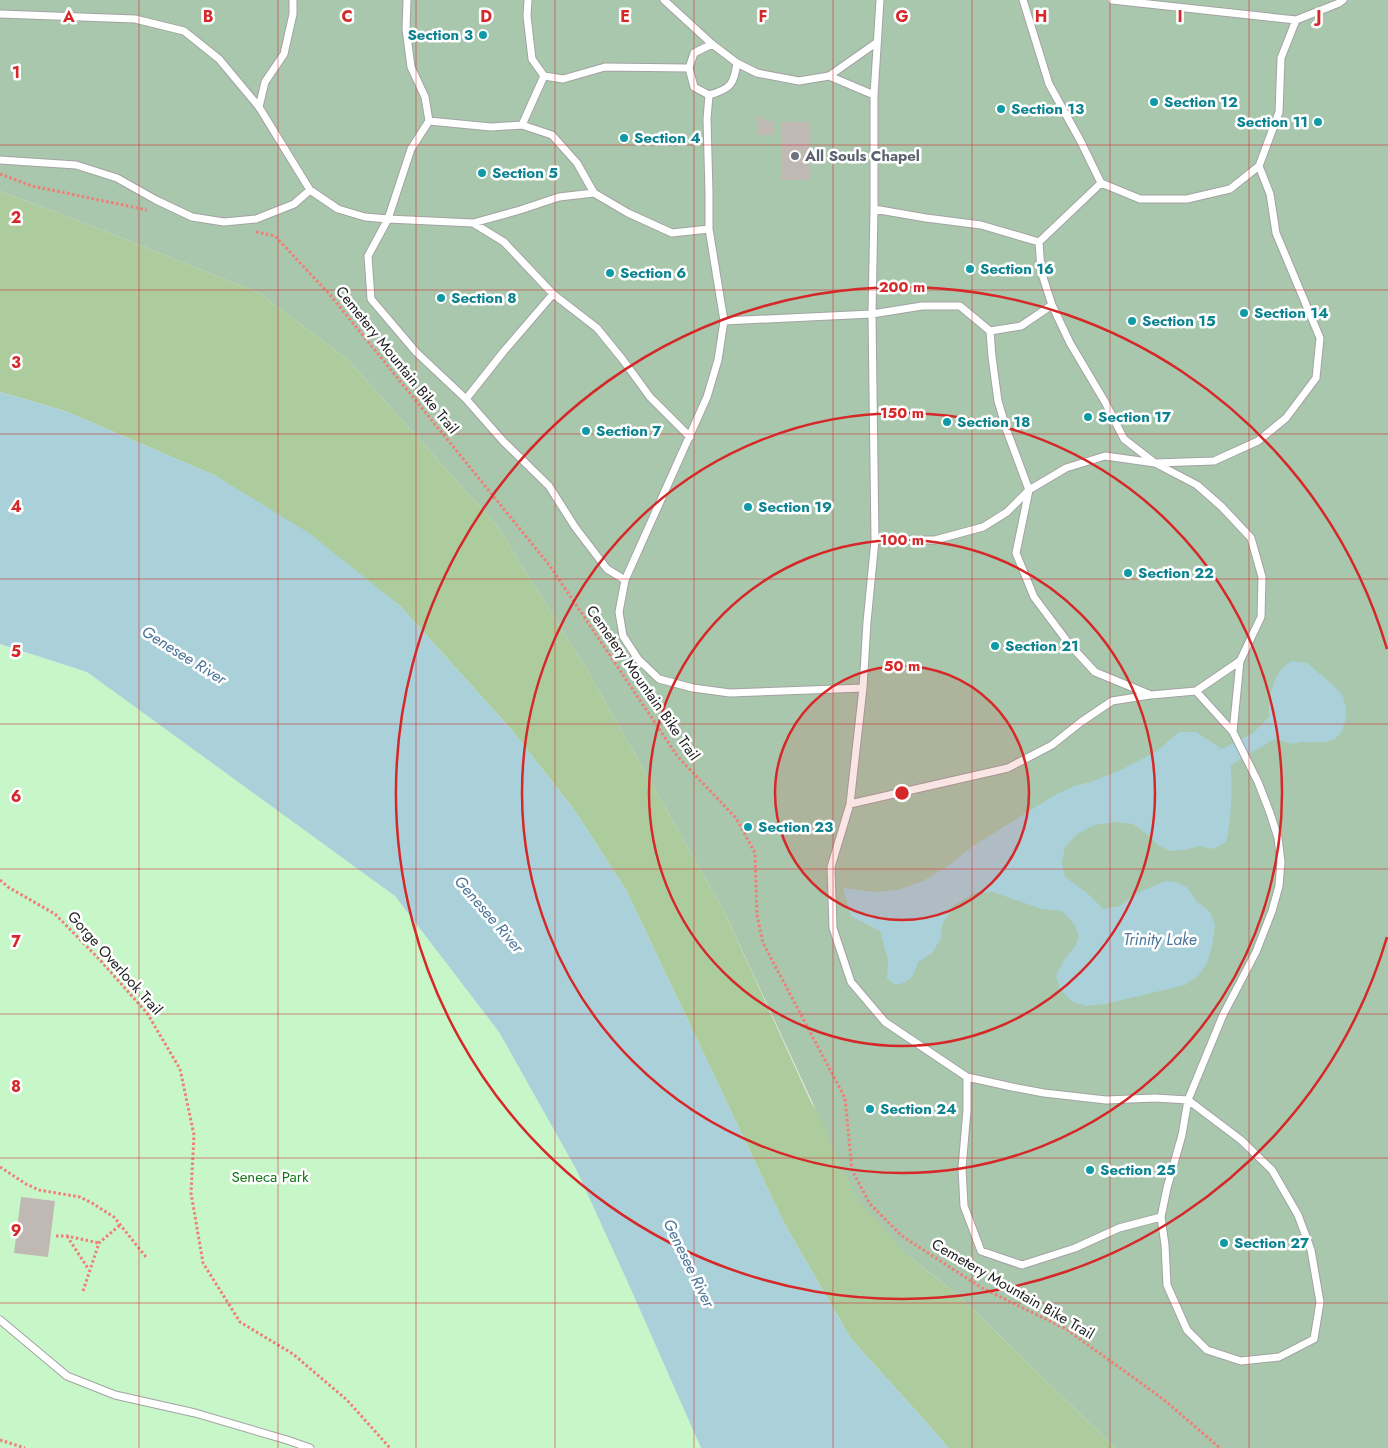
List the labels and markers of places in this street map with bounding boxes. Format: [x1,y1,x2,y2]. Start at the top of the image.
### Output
place label: Section 3 [407,24,473,46]
marker: Section 3 [477,29,489,41]
place label: Section 12 [1164,91,1238,113]
marker: Section 12 [1148,96,1160,108]
place label: Section 13 [1011,98,1084,120]
marker: Section 13 [995,103,1007,115]
place label: Section 11 [1236,111,1308,133]
marker: Section 11 [1312,116,1324,128]
place label: Section 4 [634,127,701,149]
marker: Section 4 [618,132,630,144]
place label: All Souls Chapel [804,145,920,167]
marker: All Souls Chapel [789,150,801,162]
place label: Section 5 [492,162,558,184]
marker: Section 5 [476,167,488,179]
place label: Section 16 [980,258,1054,280]
place label: Section 6 [620,262,686,284]
marker: Section 16 [964,263,976,275]
marker: Section 6 [604,267,616,279]
place label: Section 8 [451,287,517,309]
marker: Section 8 [435,292,447,304]
place label: Section 14 [1254,302,1328,324]
marker: Section 14 [1238,307,1250,319]
place label: Section 15 [1142,310,1216,332]
marker: Section 15 [1126,315,1138,327]
place label: Section 17 [1098,406,1172,428]
place label: Section 18 [957,411,1030,433]
marker: Section 17 [1082,411,1094,423]
marker: Section 18 [941,416,953,428]
place label: Section 7 [596,420,662,442]
marker: Section 7 [580,425,592,437]
place label: Section 19 [758,496,832,518]
marker: Section 19 [742,501,754,513]
place label: Section 22 [1138,562,1214,584]
marker: Section 22 [1122,567,1134,579]
place label: Section 21 [1005,635,1079,657]
marker: Section 21 [989,640,1001,652]
centre of rings [893,784,911,802]
place label: Section 23 [758,816,833,838]
marker: Section 23 [742,821,754,833]
place label: Section 24 [880,1098,957,1120]
marker: Section 24 [864,1103,876,1115]
place label: Section 25 [1100,1159,1176,1181]
marker: Section 25 [1084,1164,1096,1176]
place label: Section 27 [1234,1232,1310,1254]
marker: Section 27 [1218,1237,1230,1249]

